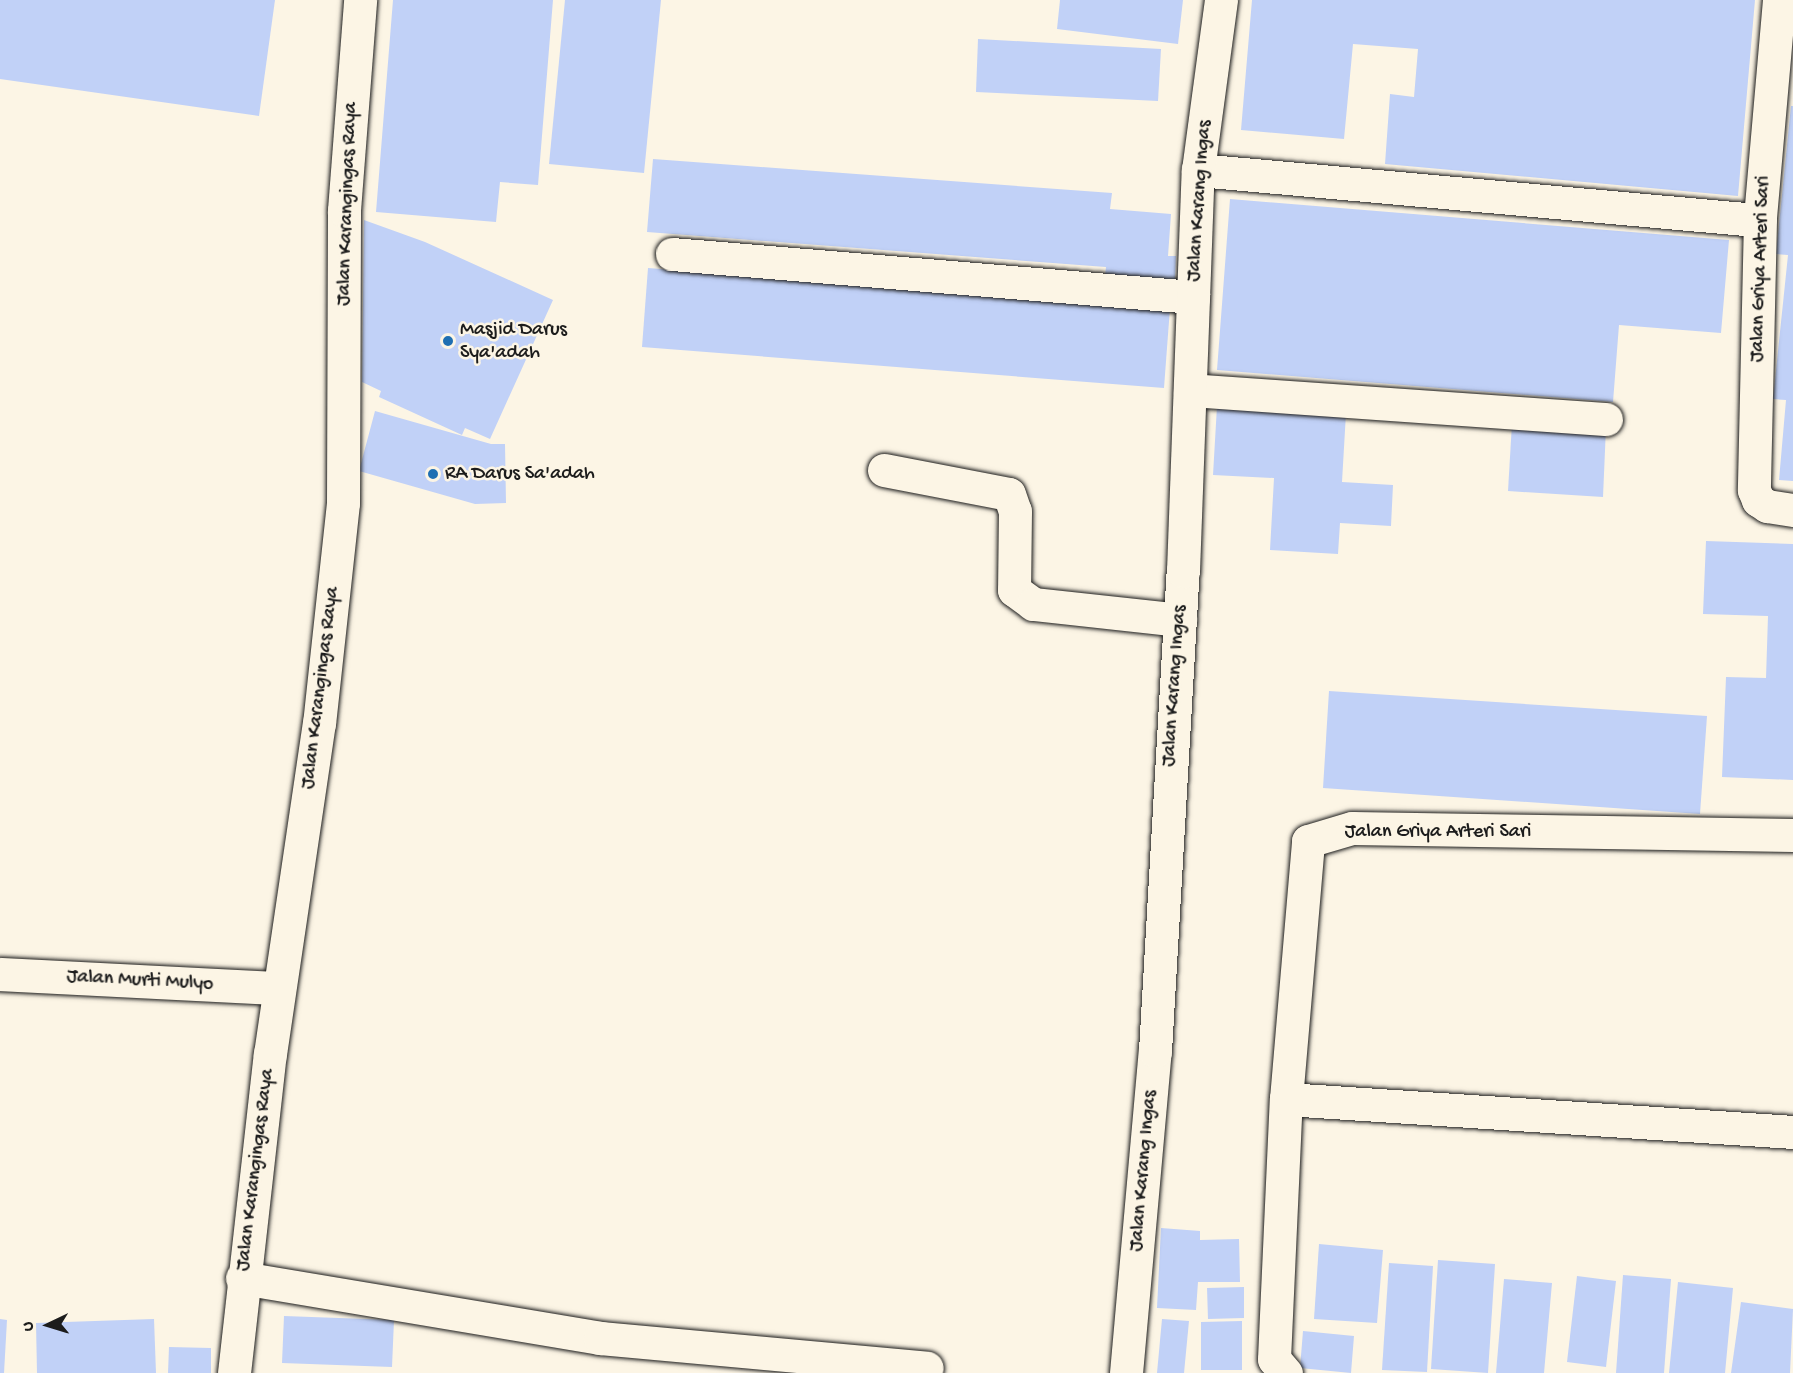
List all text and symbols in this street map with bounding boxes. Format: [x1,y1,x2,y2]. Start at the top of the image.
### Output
street label: Jalan Karangingas Raya [332,102,364,306]
street label: Jalan Karang Ingas [1182,120,1218,282]
street label: Jalan Griya Arteri Sari [1746,175,1776,363]
place label: Masjid Darus Sya'adah [460,318,567,365]
marker: Masjid Darus Sya'adah [441,334,455,348]
place label: RA Darus Sa'adah [445,462,595,486]
marker: RA Darus Sa'adah [426,467,440,481]
street label: Jalan Karangingas Raya [297,586,345,790]
street label: Jalan Karang Ingas [1157,605,1193,767]
street label: Jalan Griya Arteri Sari [1345,820,1531,844]
street label: Jalan Murti Mulyo [66,965,214,997]
street label: Jalan Karangingas Raya [232,1068,280,1272]
street label: Jalan Karang Ingas [1125,1090,1163,1252]
north arrow [18,1295,78,1355]
text: U [20,1321,39,1332]

